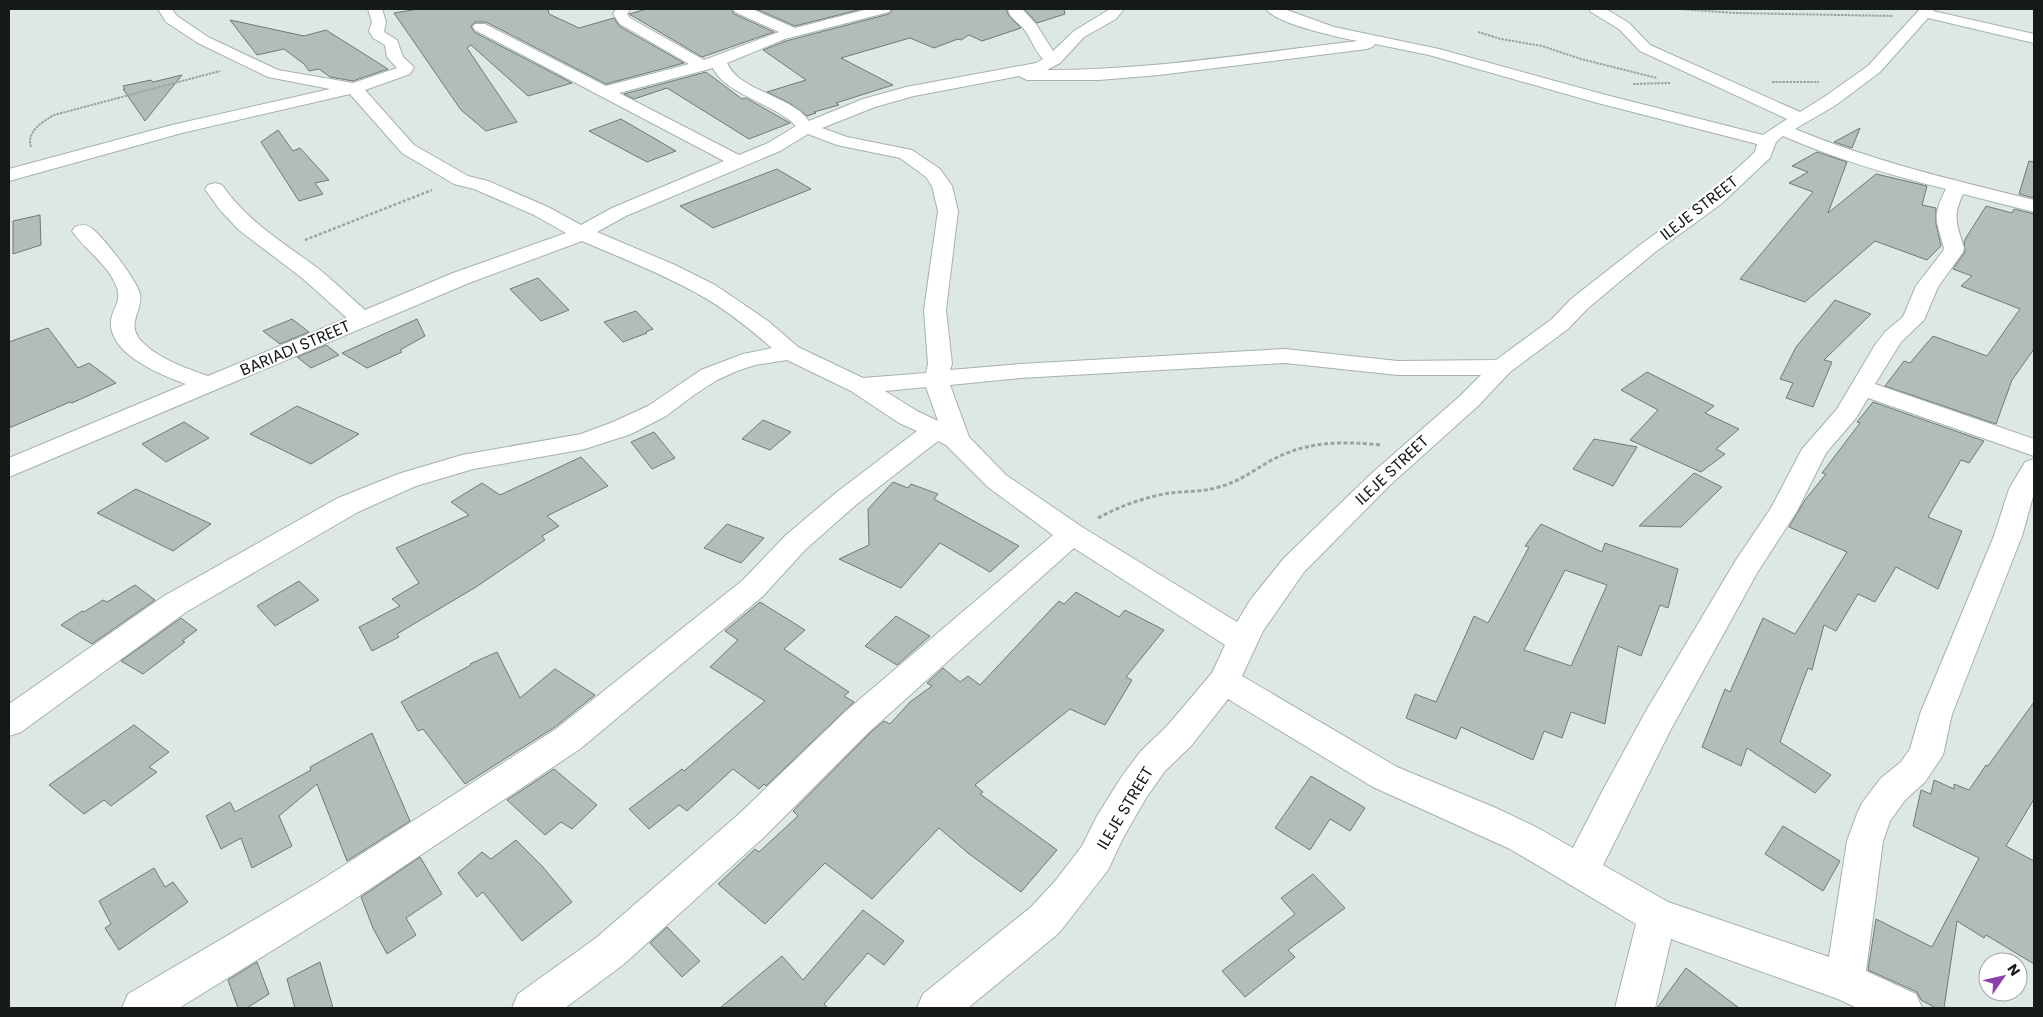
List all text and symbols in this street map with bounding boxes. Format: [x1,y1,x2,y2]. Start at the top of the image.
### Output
street label: ILEJE STREET [1655,170,1743,246]
street label: BARIADI STREET [236,314,354,382]
street label: ILEJE STREET [1350,430,1434,510]
street label: ILEJE STREET [1091,762,1159,854]
north arrow [1978,952,2028,1002]
text: N [2003,960,2025,980]

